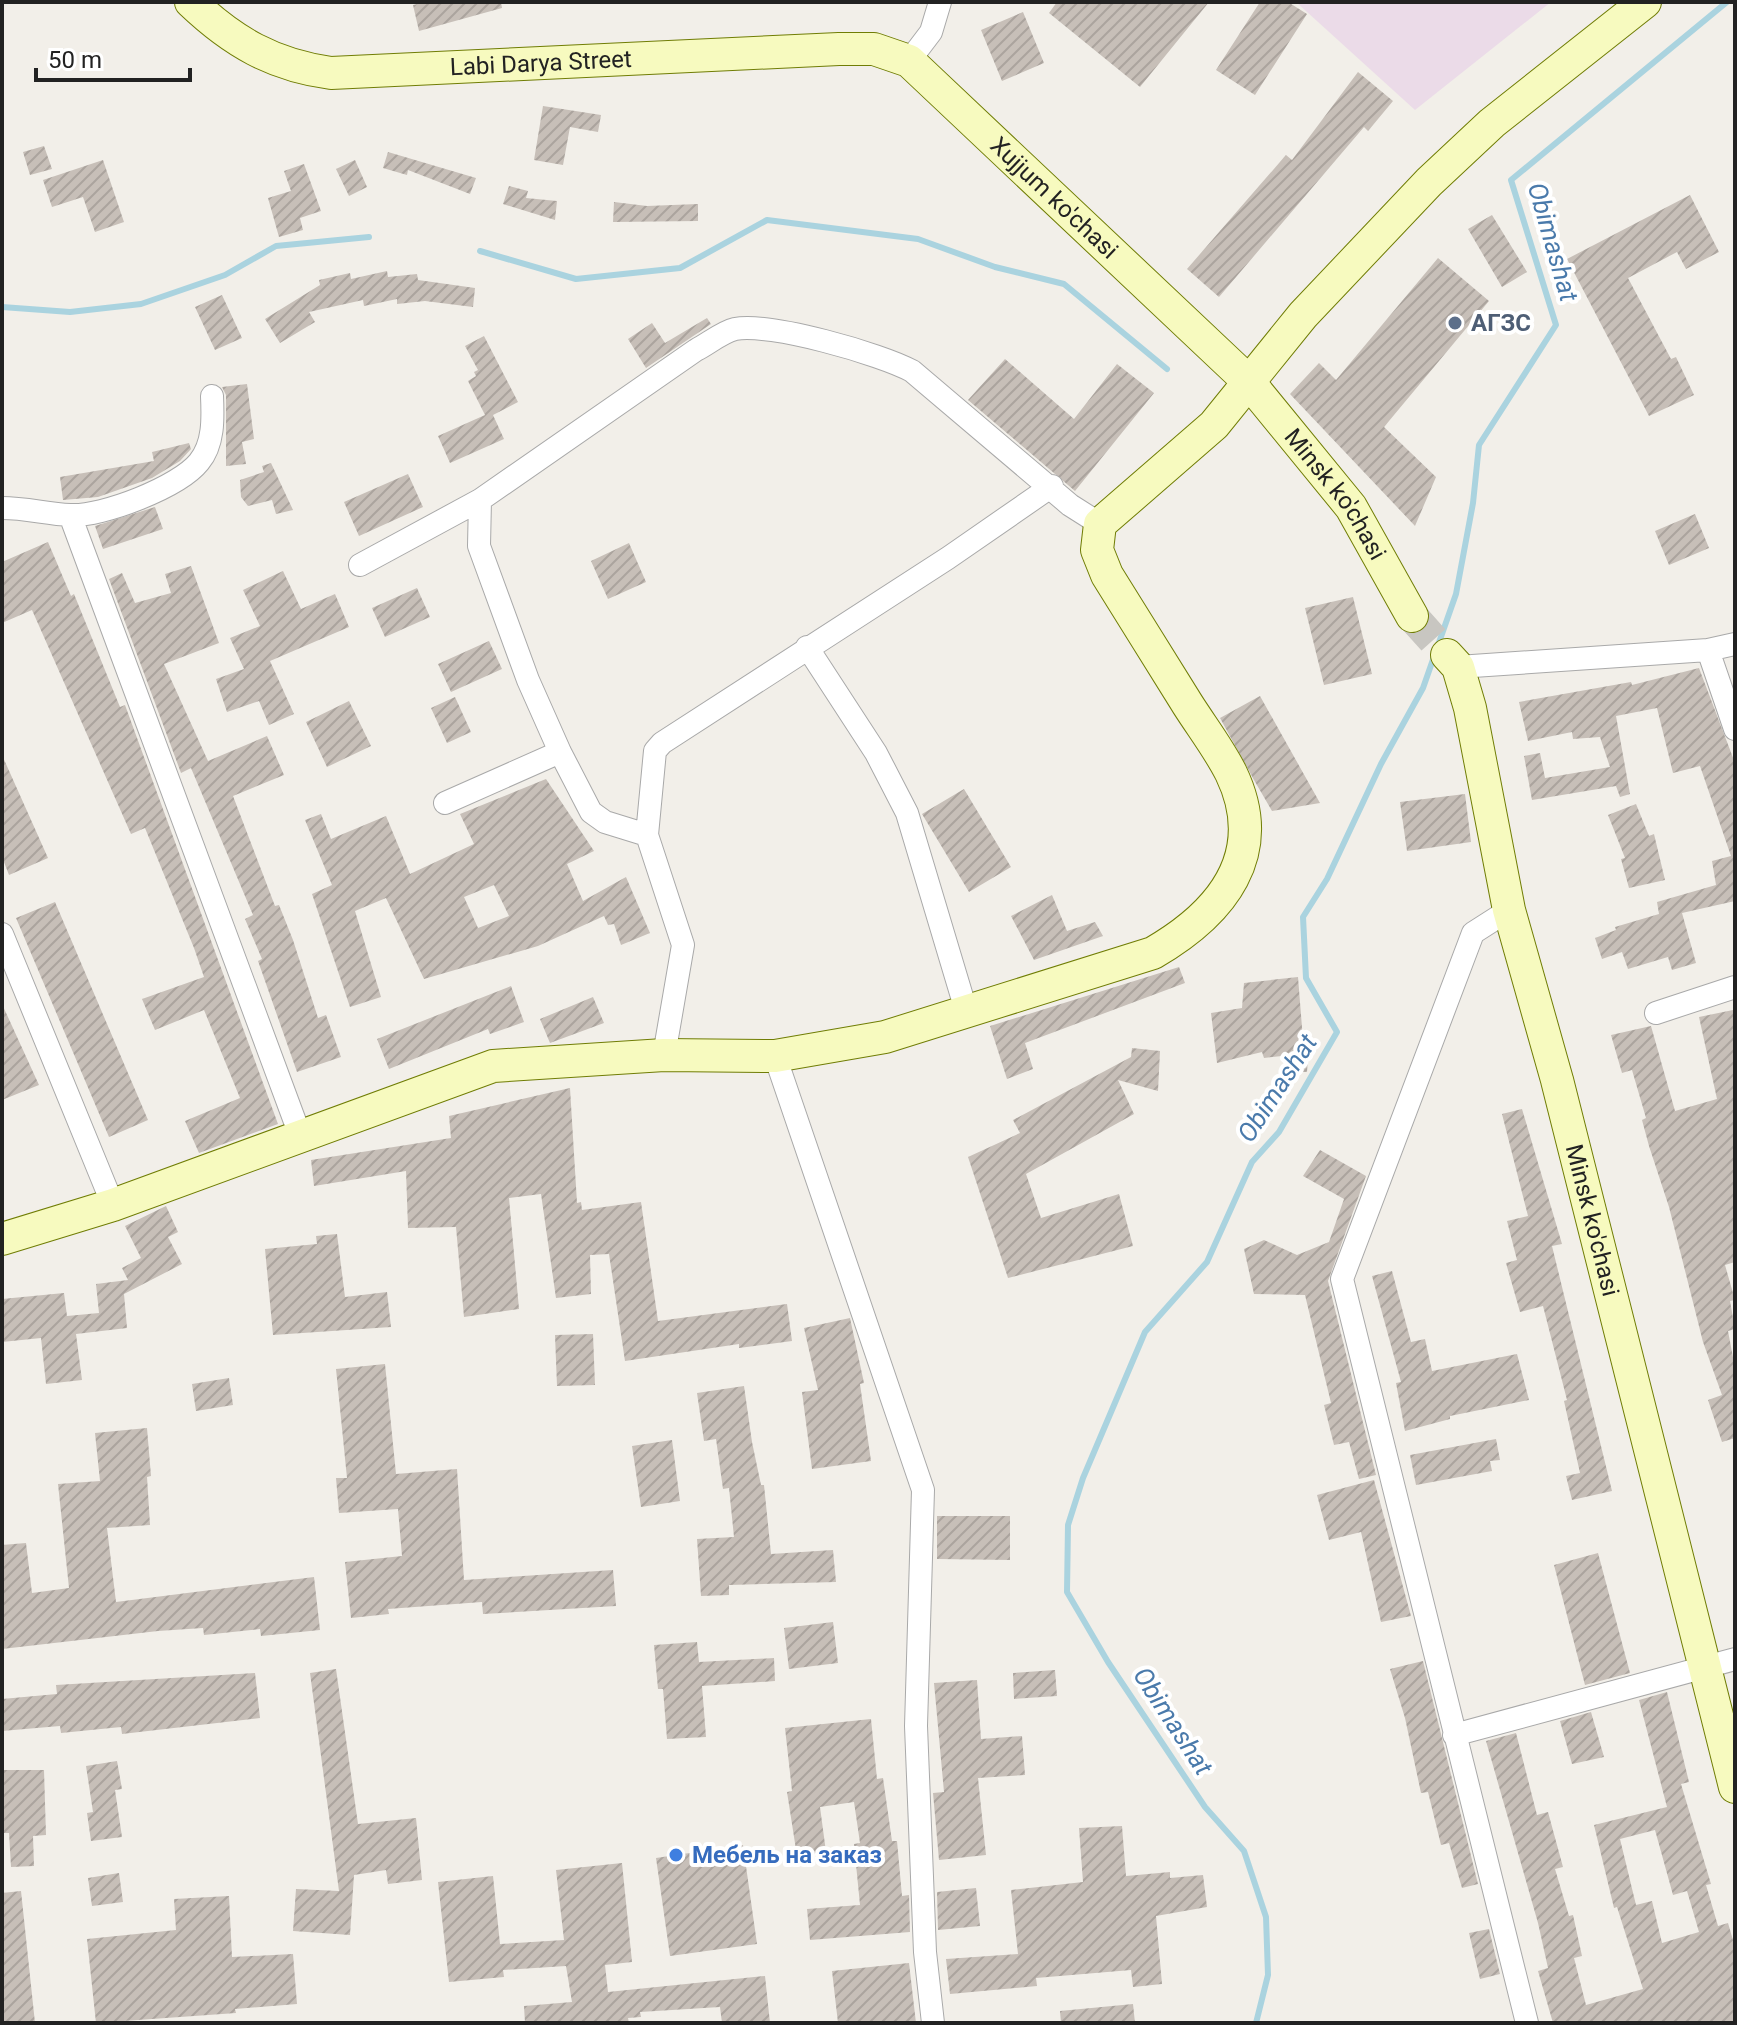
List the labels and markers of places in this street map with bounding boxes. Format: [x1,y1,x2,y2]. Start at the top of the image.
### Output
place label: АГЗС [1471,309,1531,337]
marker: АГЗС [1446,314,1464,332]
place label: Мебель на заказ [692,1841,882,1869]
marker: Мебель на заказ [667,1846,685,1864]

